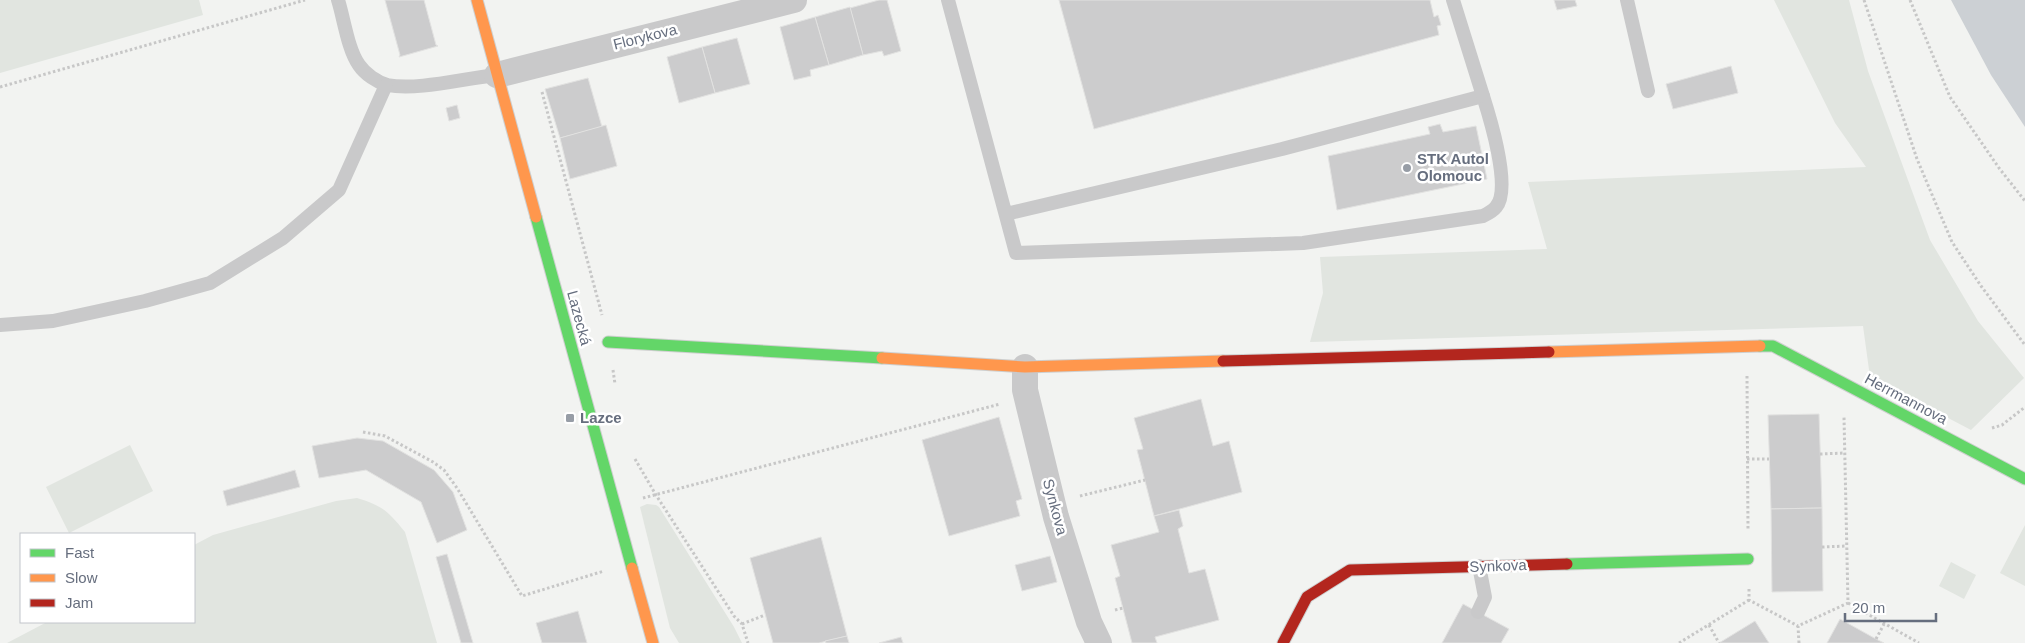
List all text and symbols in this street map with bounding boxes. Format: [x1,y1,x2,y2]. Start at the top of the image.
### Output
street label: Florykova [611,20,679,53]
place label: STK Autol Olomouc [1417,150,1489,184]
marker: STK Autol Olomouc [1401,162,1413,174]
street label: Lazecká [564,289,595,348]
street label: Herrmannova [1862,370,1951,428]
place label: Lazce [580,409,622,426]
marker: Lazce [564,412,576,424]
street label: Synkova [1040,477,1071,537]
legend [20,533,195,623]
text: Fast [65,544,95,561]
street label: Synkova [1469,556,1528,575]
text: Slow [65,569,98,586]
scale bar [1845,590,1936,622]
text: Jam [65,594,93,611]
text: 20 m [1852,599,1885,616]

